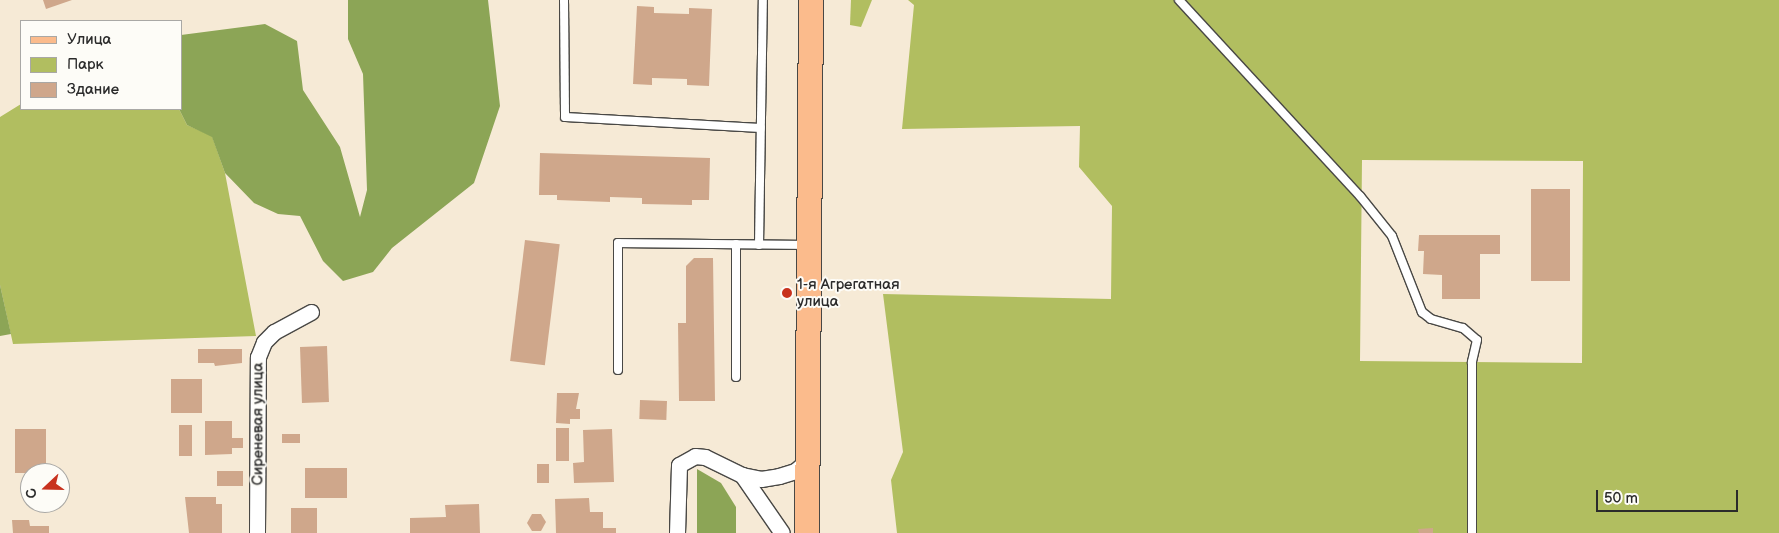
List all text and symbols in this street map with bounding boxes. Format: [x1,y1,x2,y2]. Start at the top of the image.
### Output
legend [20,20,182,110]
text: Улица [67,30,111,49]
text: Парк [67,55,104,74]
text: Здание [67,80,119,99]
place label: 1-я Агрегатная улица [797,275,899,310]
marker: 1-я Агрегатная улица [781,287,793,299]
street label: Сиреневая улица [249,363,267,485]
north arrow [20,463,70,513]
scale bar [1599,480,1742,512]
text: С [22,486,41,501]
text: 50 m [1604,489,1638,508]

